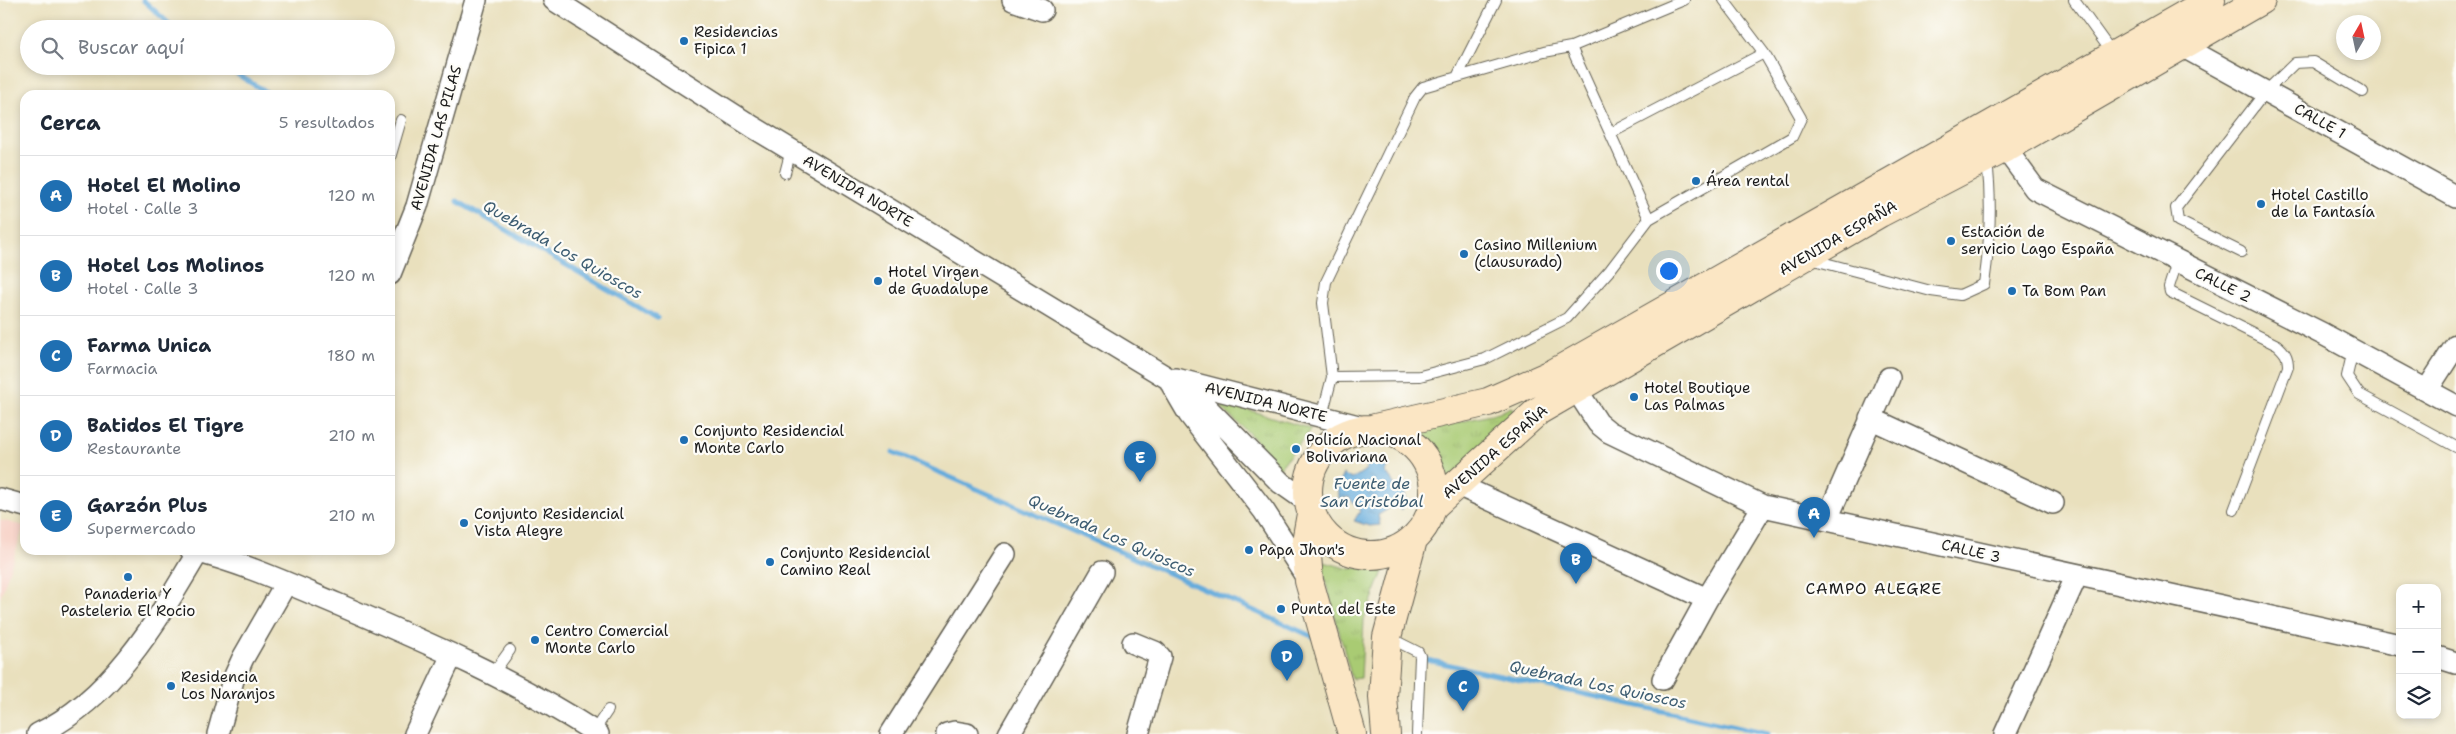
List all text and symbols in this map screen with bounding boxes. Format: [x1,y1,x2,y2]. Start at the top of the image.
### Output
north arrow [2336,15,2381,60]
search box [20,20,395,75]
place label: Residencias Fipica 1 [694,22,778,59]
icon: search [38,34,66,62]
text: Buscar aquí [78,35,184,60]
marker: Residencias Fipica 1 [678,35,690,47]
street label: AVENIDA LAS PILAS [406,63,466,213]
street label: CALLE 1 [2291,99,2349,143]
text: Cerca [40,109,101,137]
text: 5 resultados [279,112,375,133]
street label: AVENIDA NORTE [799,150,917,232]
place label: Área rental [1706,170,1790,191]
text: Hotel El Molino [87,173,241,198]
marker: Área rental [1690,175,1702,187]
text: A [50,185,62,206]
text: 120 m [328,185,375,206]
place label: Hotel Castillo de la Fantasía [2271,185,2375,222]
street label: AVENIDA ESPAÑA [1774,194,1901,280]
water label: Quebrada Los Quioscos [479,195,646,304]
text: Hotel · Calle 3 [87,198,199,219]
marker: Hotel Castillo de la Fantasía [2255,198,2267,210]
place label: Estación de servicio Lago España [1961,222,2114,259]
place label: Casino Millenium (clausurado) [1474,235,1597,272]
marker: Estación de servicio Lago España [1945,235,1957,247]
marker: Casino Millenium (clausurado) [1458,248,1470,260]
text: Hotel Los Molinos [87,253,264,278]
your location [1656,258,1682,284]
place label: Hotel Virgen de Guadalupe [888,262,989,299]
street label: CALLE 2 [2192,263,2254,307]
text: B [51,265,61,286]
text: 120 m [328,265,375,286]
marker: Hotel Virgen de Guadalupe [872,275,884,287]
text: Hotel · Calle 3 [87,278,199,299]
place label: Ta Bom Pan [2022,281,2106,301]
marker: Ta Bom Pan [2006,285,2018,297]
text: Farma Unica [87,333,211,358]
text: C [51,345,61,366]
text: 180 m [327,345,375,366]
text: Farmacia [87,358,157,379]
street label: AVENIDA NORTE [1203,377,1329,427]
place label: Hotel Boutique Las Palmas [1644,378,1750,415]
marker: Hotel Boutique Las Palmas [1628,391,1640,403]
street label: AVENIDA ESPAÑA [1437,399,1552,503]
text: Batidos El Tigre [87,413,244,438]
place label: Conjunto Residencial Monte Carlo [694,421,844,458]
text: D [50,425,62,446]
text: 210 m [328,425,375,446]
place label: Policía Nacional Bolivariana [1306,430,1421,467]
marker: Conjunto Residencial Monte Carlo [678,434,690,446]
text: Restaurante [87,438,181,459]
pin: E [1124,441,1156,482]
marker: Policía Nacional Bolivariana [1290,443,1302,455]
water label: Fuente de San Cristóbal [1320,473,1424,512]
water label: Quebrada Los Quioscos [1025,489,1199,582]
text: Garzón Plus [87,493,208,518]
pin: A [1798,497,1830,538]
place label: Conjunto Residencial Vista Alegre [474,504,624,541]
text: E [51,505,61,526]
text: 210 m [328,505,375,526]
marker: Conjunto Residencial Vista Alegre [458,517,470,529]
text: Supermercado [87,518,196,539]
street label: CALLE 3 [1939,534,2003,568]
place label: Papa Jhon's [1259,540,1345,560]
place label: Conjunto Residencial Camino Real [780,543,930,580]
pin: B [1560,543,1592,584]
marker: Papa Jhon's [1243,544,1255,556]
marker: Conjunto Residencial Camino Real [764,556,776,568]
marker: Panaderia Y Pasteleria El Rocio [122,571,134,583]
district label: CAMPO ALEGRE [1806,578,1942,599]
place label: Panaderia Y Pasteleria El Rocio [61,584,195,621]
map controls [2396,584,2441,719]
button: + [2396,584,2441,629]
place label: Punta del Este [1291,599,1396,619]
marker: Punta del Este [1275,603,1287,615]
place label: Centro Comercial Monte Carlo [545,621,669,658]
button: − [2396,629,2441,674]
marker: Centro Comercial Monte Carlo [529,634,541,646]
pin: D [1271,640,1303,681]
water label: Quebrada Los Quioscos [1507,655,1689,714]
place label: Residencia Los Naranjos [181,667,275,704]
pin: C [1447,670,1479,711]
button: layers [2396,674,2441,719]
marker: Residencia Los Naranjos [165,680,177,692]

